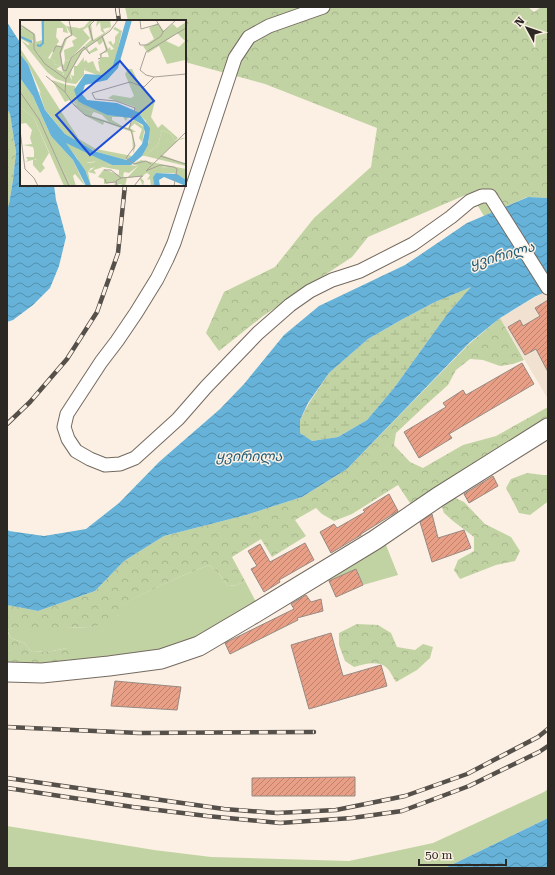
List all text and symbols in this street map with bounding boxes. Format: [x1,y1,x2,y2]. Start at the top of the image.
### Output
north arrow [507,8,547,48]
text: N [512,14,528,29]
inset map [20,20,186,186]
water label: ყვირილა [468,238,537,273]
water label: ყვირილა [216,448,283,465]
scale bar [419,841,506,867]
text: 50 m [425,848,452,862]

